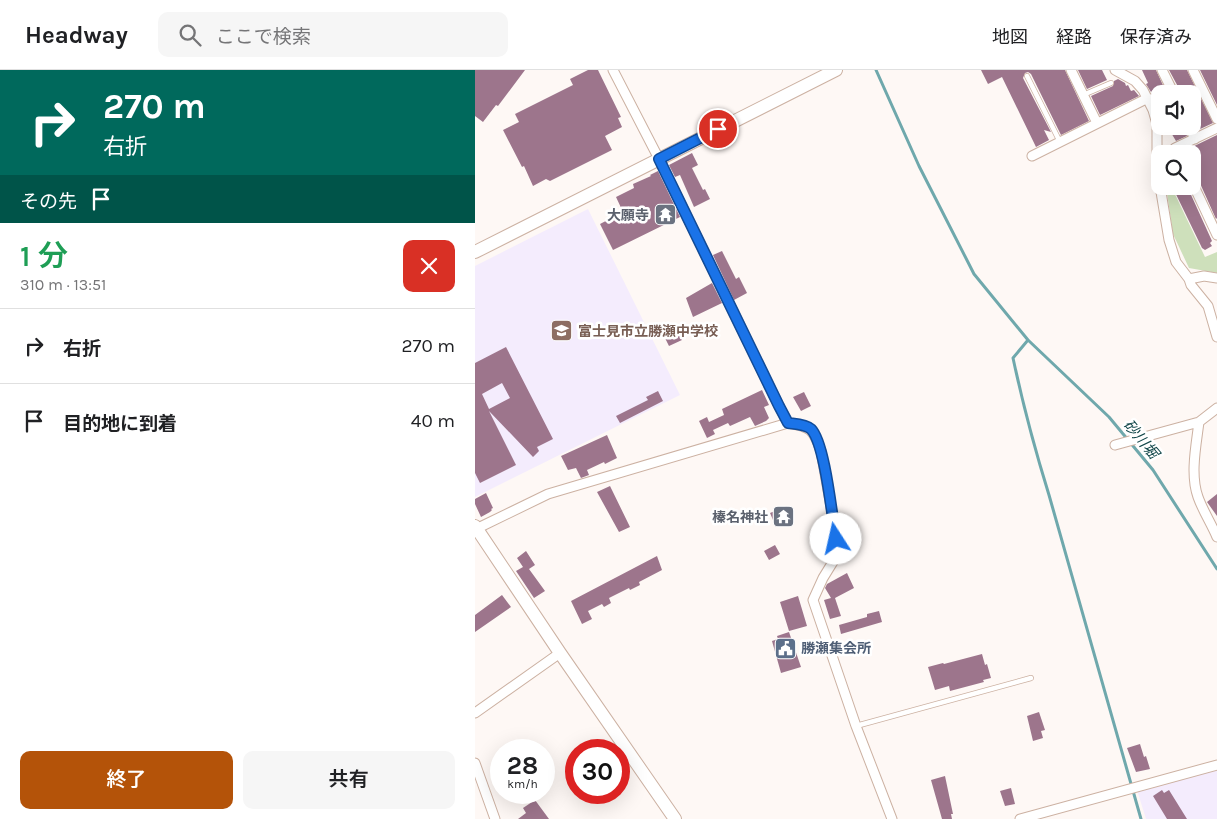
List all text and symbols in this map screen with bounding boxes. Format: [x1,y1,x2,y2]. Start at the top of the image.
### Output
search box [158,12,508,57]
text: Headway [25,21,128,49]
icon: search [176,21,204,49]
text: ここで検索 [216,26,311,48]
text: 地図 [992,26,1028,48]
text: 経路 [1056,26,1092,48]
text: 保存済み [1120,26,1192,48]
map controls [1151,85,1201,195]
button: sound [1151,85,1201,135]
text: 270 m [103,86,206,127]
icon: right [20,90,85,155]
pin [697,108,739,150]
icon: arrive [704,115,732,143]
text: 右折 [103,134,147,160]
button: search [1151,145,1201,195]
icon: arrive [87,185,115,213]
text: その先 [20,191,77,213]
temple icon: 大願寺 [653,203,677,227]
place label: 大願寺 [607,207,649,224]
text: 1 分 [20,238,68,274]
button: close [403,240,455,292]
text: 310 m · 13:51 [20,275,106,294]
school or university icon: 富士見市立勝瀬中学校 [550,319,574,343]
place label: 富士見市立勝瀬中学校 [578,323,718,340]
icon: right [20,332,48,360]
text: 270 m [402,335,455,357]
text: 右折 [63,338,101,360]
icon: arrive [20,407,48,435]
text: 40 m [411,410,455,432]
text: 目的地に到着 [63,413,177,435]
water label: 砂川堀 [1120,416,1164,464]
temple icon: 榛名神社 [772,505,796,529]
place label: 榛名神社 [712,509,768,526]
position arrow [809,512,861,564]
public building icon: 勝瀬集会所 [773,636,797,660]
place label: 勝瀬集会所 [801,640,871,657]
speed limit sign: 30 [565,739,630,804]
button: 終了 [20,751,233,809]
button: 共有 [243,751,455,809]
text: 28 [507,751,538,780]
text: km/h [507,777,538,791]

